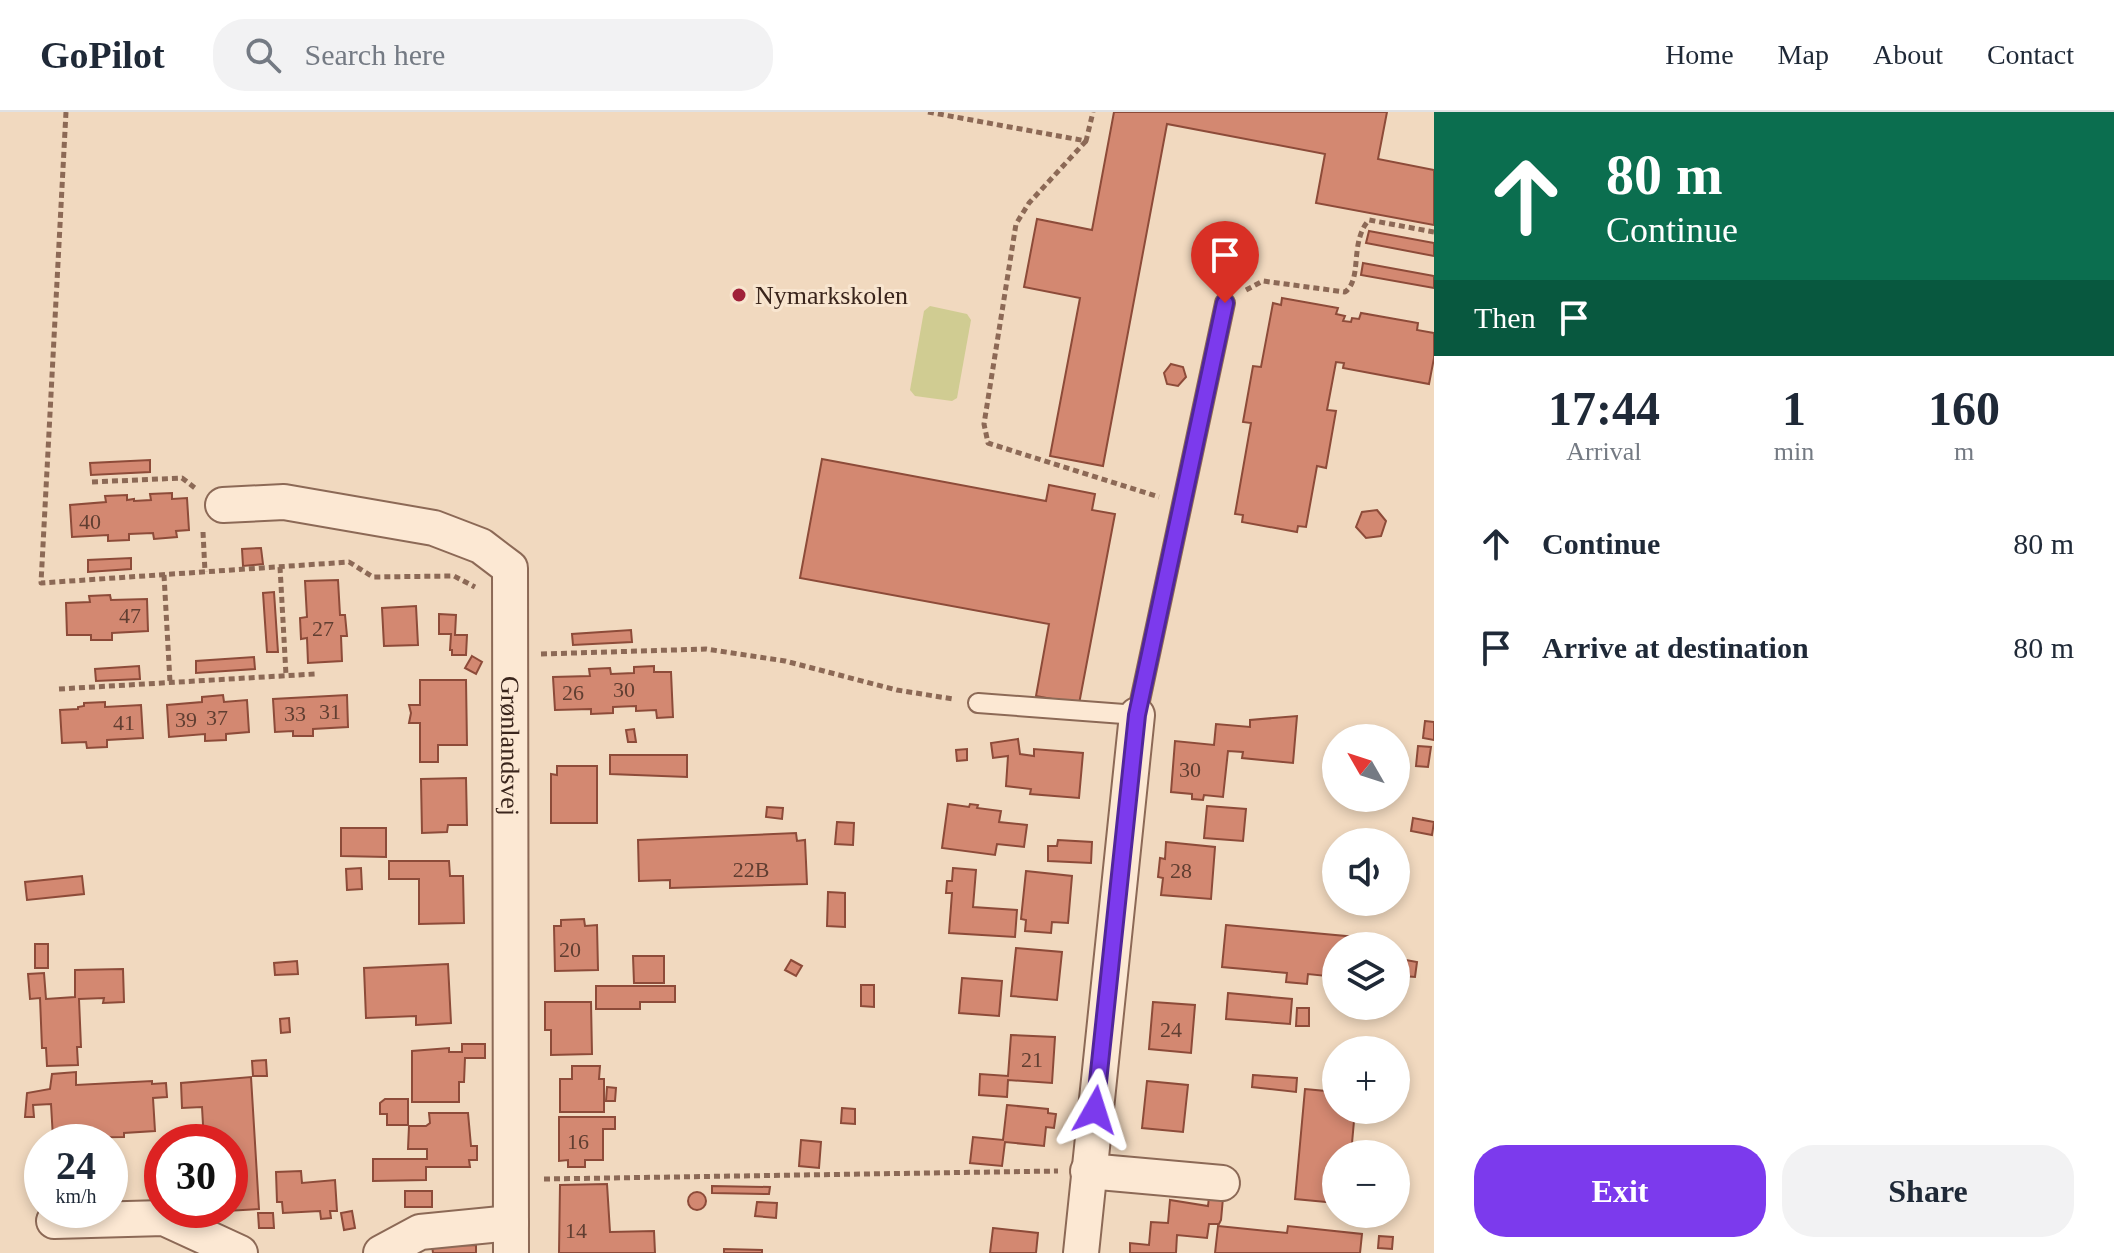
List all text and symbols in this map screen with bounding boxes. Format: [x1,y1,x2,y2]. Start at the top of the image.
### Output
search box [213,19,773,91]
icon: search [241,33,285,77]
text: GoPilot [40,34,165,76]
text: Search here [305,38,445,71]
text: Home [1665,39,1734,70]
text: Map [1778,39,1829,70]
text: About [1873,39,1943,70]
text: Contact [1987,39,2074,70]
icon: ahead [1474,144,1578,248]
text: 80 m [1606,144,1723,206]
text: Continue [1606,210,1738,250]
pin [1191,221,1259,303]
icon: arrive [1203,233,1247,277]
place label: Nymarkskolen [755,281,908,310]
marker: Nymarkskolen [730,286,748,304]
icon: arrive [1552,296,1596,340]
text: Then [1474,301,1536,334]
text: 17:44 [1548,382,1660,435]
text: 1 [1782,382,1806,435]
text: 160 [1928,382,2000,435]
text: Arrival [1566,437,1641,466]
text: min [1774,437,1814,466]
text: m [1954,437,1974,466]
house number: 40 [79,509,101,534]
icon: ahead [1474,522,1518,566]
text: Continue [1542,527,1660,560]
text: 80 m [2013,527,2074,560]
house number: 47 [119,603,141,628]
house number: 27 [312,616,334,641]
icon: arrive [1474,626,1518,670]
text: Arrive at destination [1542,631,1809,664]
text: 80 m [2013,631,2074,664]
street label: Grønlandsvej [496,676,525,816]
house number: 30 [613,677,635,702]
house number: 26 [562,680,584,705]
house number: 31 [319,699,341,724]
house number: 33 [284,701,306,726]
house number: 37 [206,705,228,730]
house number: 39 [175,707,197,732]
house number: 41 [113,710,135,735]
north arrow [1322,724,1410,812]
map controls [1322,724,1410,1228]
house number: 30 [1179,757,1201,782]
button: sound [1322,828,1410,916]
house number: 22B [733,857,769,882]
house number: 28 [1170,858,1192,883]
button: layers [1322,932,1410,1020]
house number: 20 [559,937,581,962]
house number: 24 [1160,1017,1182,1042]
button: + [1322,1036,1410,1124]
house number: 21 [1021,1047,1043,1072]
position arrow [1053,1068,1137,1152]
speed limit sign: 30 [144,1124,248,1228]
house number: 16 [567,1129,589,1154]
button: − [1322,1140,1410,1228]
text: 24 [56,1143,96,1188]
button: Exit [1474,1145,1766,1237]
button: Share [1782,1145,2074,1237]
text: km/h [55,1185,97,1207]
house number: 14 [565,1218,587,1243]

